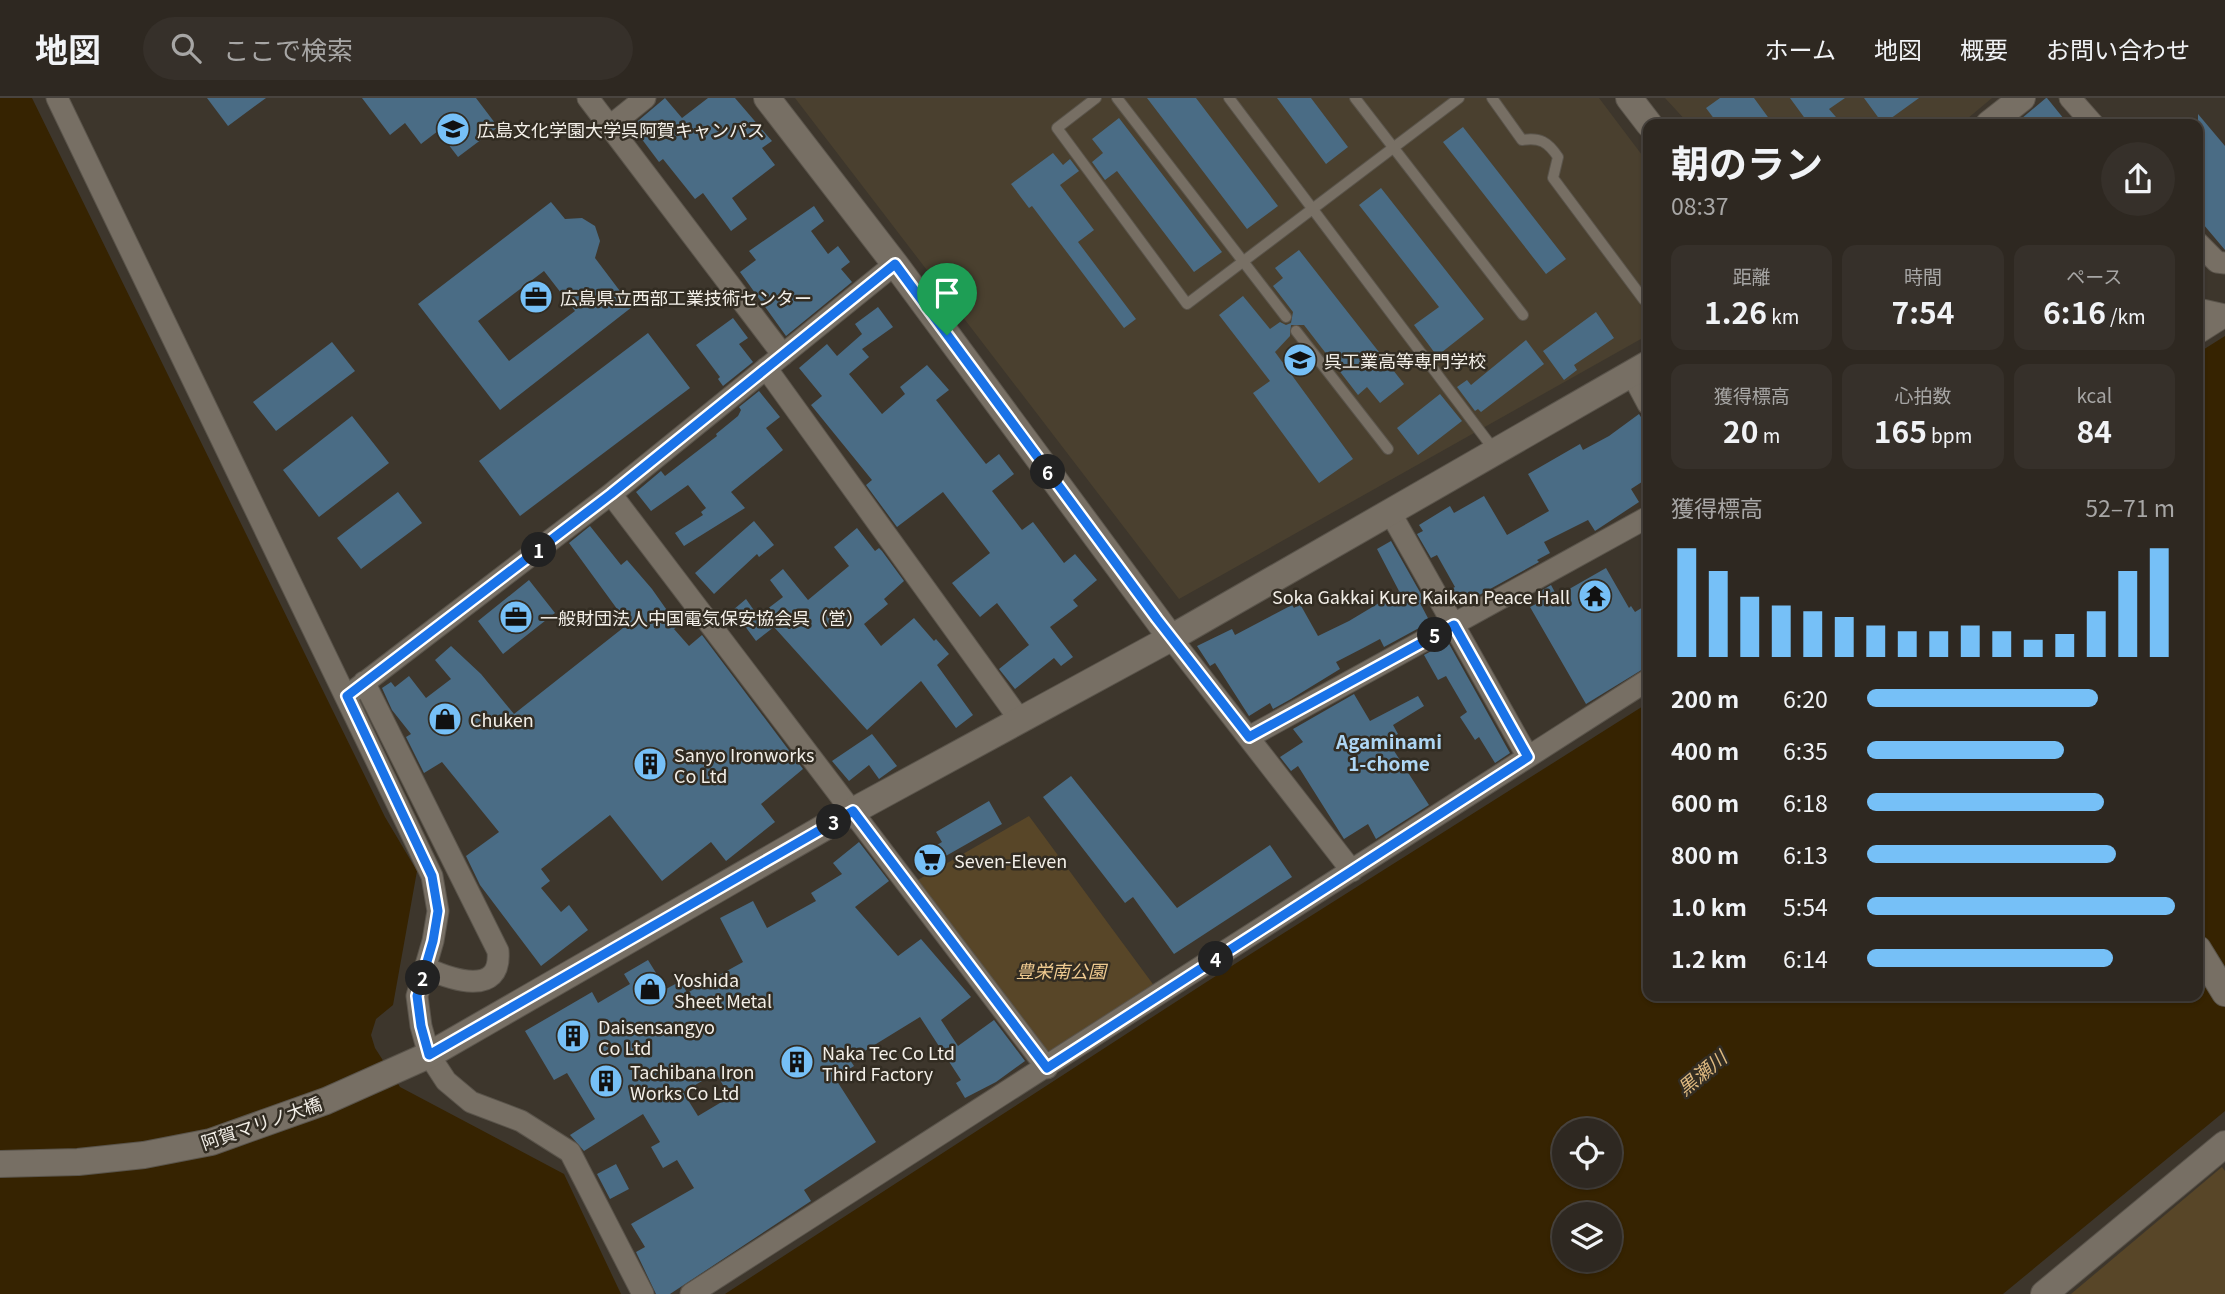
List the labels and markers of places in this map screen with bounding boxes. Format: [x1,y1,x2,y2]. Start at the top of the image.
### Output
school or university icon: 広島文化学園大学呉阿賀キャンパス [434,110,472,148]
place label: 広島文化学園大学呉阿賀キャンパス [477,116,765,142]
pin [917,263,977,335]
office icon: 広島県立西部工業技術センター [517,278,555,316]
place label: 広島県立西部工業技術センター [560,284,812,310]
school or university icon: 呉工業高等専門学校 [1281,341,1319,379]
place label: 呉工業高等専門学校 [1324,347,1486,373]
pin: 6 [1030,454,1066,490]
pin: 1 [522,532,556,568]
temple icon: Soka Gakkai Kure Kaikan Peace Hall [1576,577,1614,615]
place label: Soka Gakkai Kure Kaikan Peace Hall [1272,583,1570,609]
office icon: 一般財団法人中国電気保安協会呉（営） [497,598,535,636]
place label: 一般財団法人中国電気保安協会呉（営） [540,604,864,630]
pin: 5 [1418,618,1452,652]
shop icon: Chuken [426,700,464,738]
place label: Chuken [470,706,534,732]
place label: Sanyo Ironworks Co Ltd [674,741,815,788]
building icon: Sanyo Ironworks Co Ltd [631,745,669,783]
pin: 3 [816,804,852,840]
supermarket icon: Seven-Eleven [911,841,949,879]
place label: Seven-Eleven [954,847,1067,873]
pin: 4 [1198,942,1234,976]
pin: 2 [406,960,440,996]
place label: Yoshida Sheet Metal [673,966,772,1013]
shop icon: Yoshida Sheet Metal [631,970,669,1008]
place label: Daisensangyo Co Ltd [598,1013,715,1060]
building icon: Daisensangyo Co Ltd [554,1017,592,1055]
place label: Naka Tec Co Ltd Third Factory [822,1039,955,1086]
building icon: Naka Tec Co Ltd Third Factory [778,1043,816,1081]
place label: Tachibana Iron Works Co Ltd [630,1058,754,1105]
building icon: Tachibana Iron Works Co Ltd [587,1062,625,1100]

